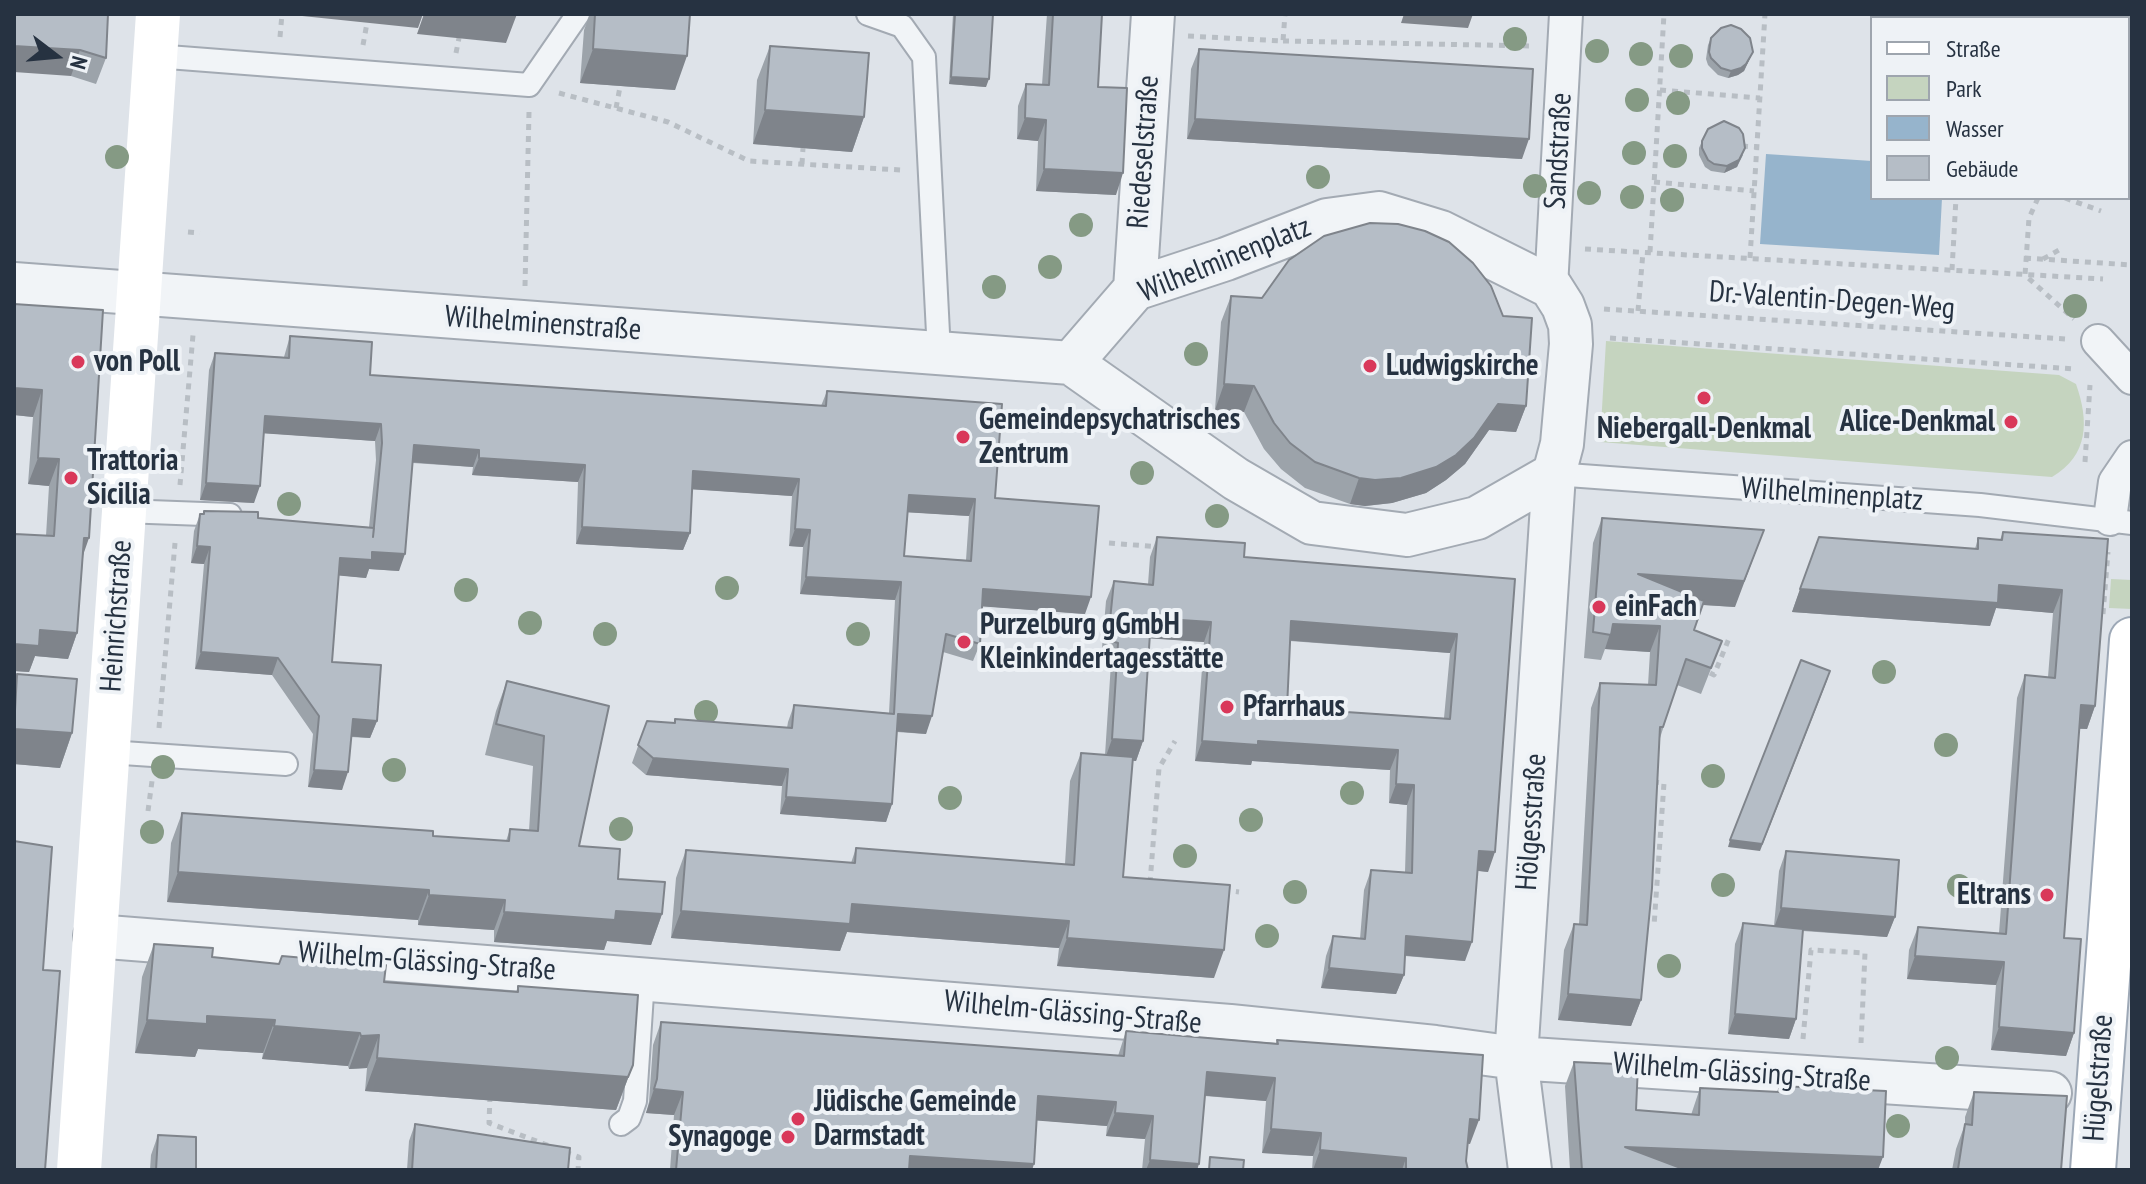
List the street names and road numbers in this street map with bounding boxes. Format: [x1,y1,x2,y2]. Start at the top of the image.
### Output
street label: Riedeselstraße [1121,74,1167,230]
street label: Sandstraße [1538,92,1580,210]
street label: Wilhelminenplatz [1134,209,1316,311]
street label: Dr.-Valentin-Degen-Weg [1708,274,1956,328]
street label: Wilhelminenstraße [444,299,642,349]
street label: Wilhelminenplatz [1740,471,1924,519]
street label: Heinrichstraße [94,539,140,693]
street label: Hölgesstraße [1509,752,1555,892]
street label: Wilhelm-Glässing-Straße [297,935,557,989]
street label: Wilhelm-Glässing-Straße [943,984,1203,1042]
street label: Hügelstraße [2077,1013,2121,1143]
street label: Wilhelm-Glässing-Straße [1612,1046,1872,1100]

